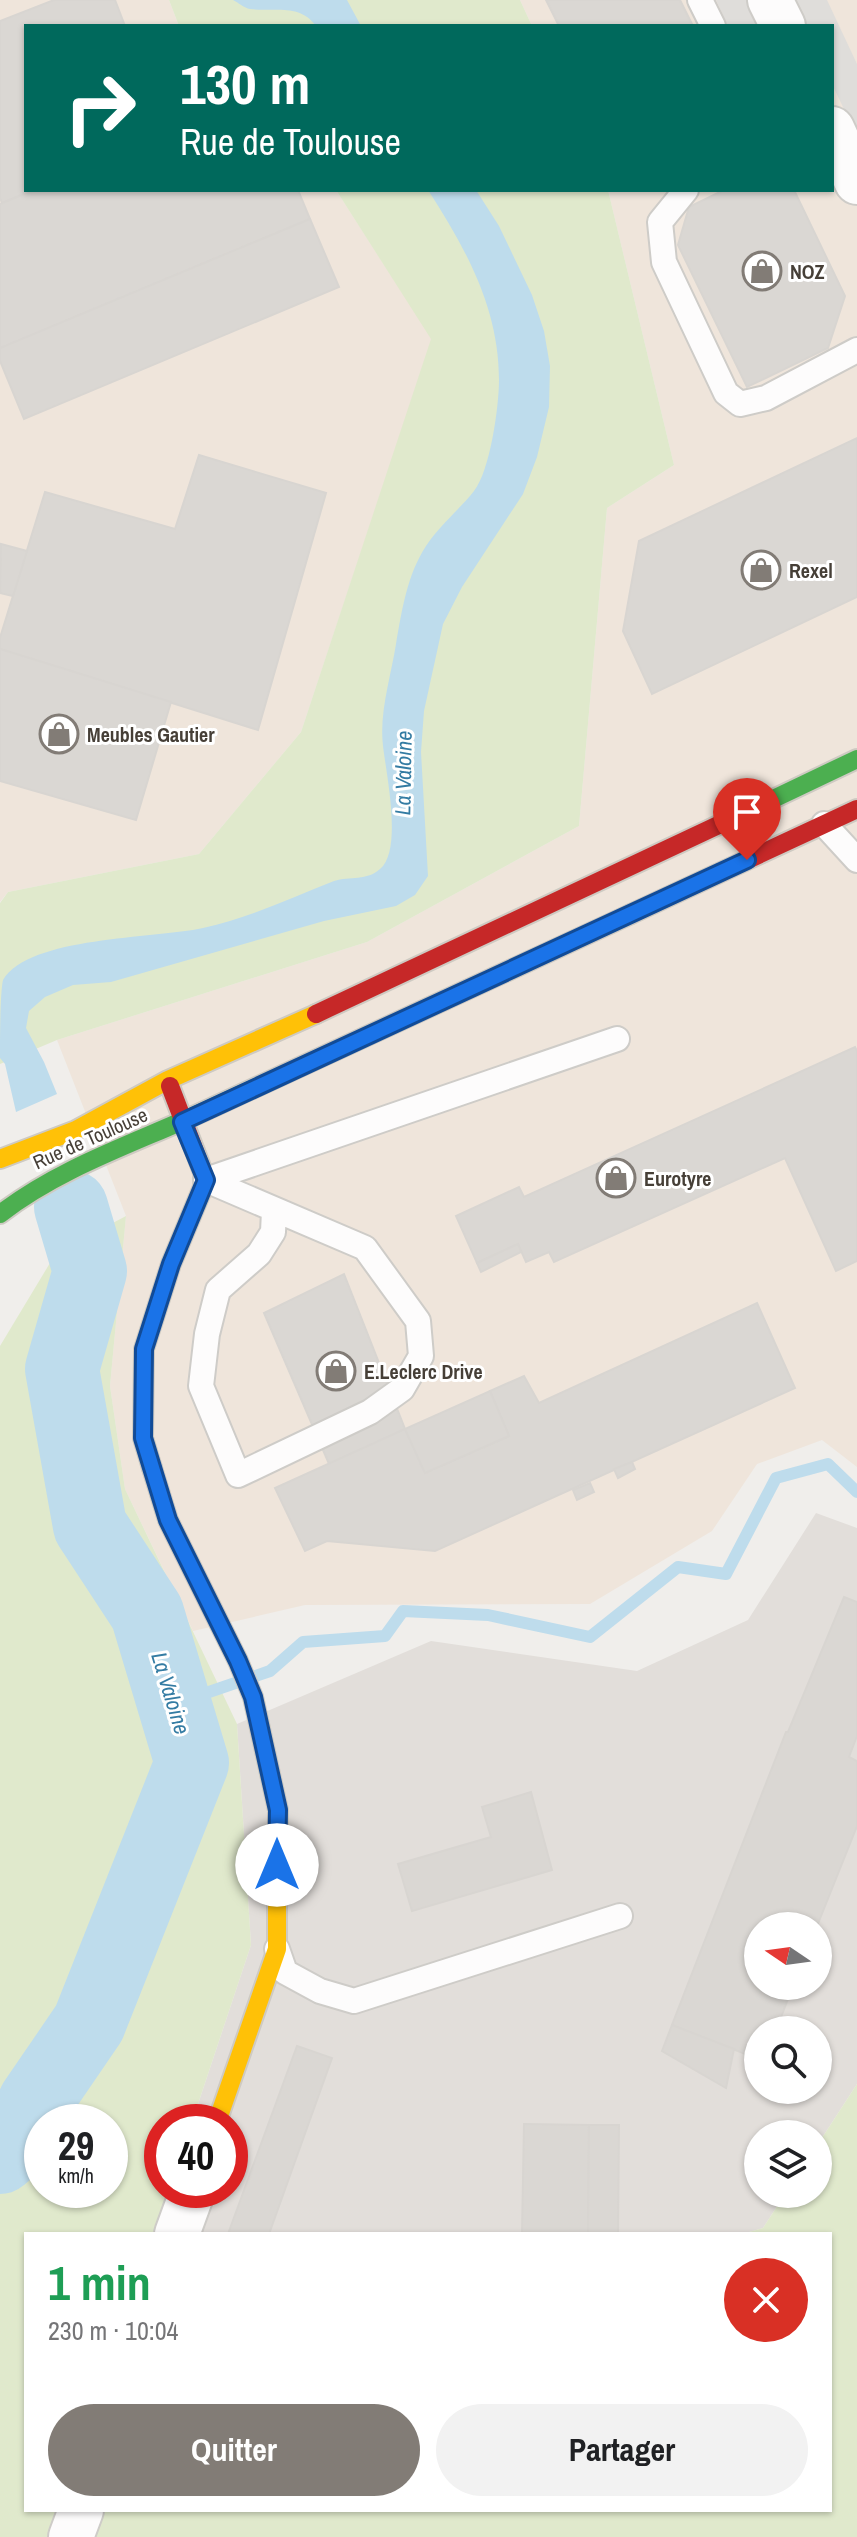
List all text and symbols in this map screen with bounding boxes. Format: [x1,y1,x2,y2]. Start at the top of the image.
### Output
text: 130 m [180,46,310,121]
icon: right [48,56,152,160]
text: Rue de Toulouse [180,118,401,166]
shop icon: NOZ [741,250,783,292]
place label: NOZ [790,258,825,285]
shop icon: Rexel [740,549,782,591]
place label: Rexel [789,557,833,584]
shop icon: Meubles Gautier [38,713,80,755]
place label: Meubles Gautier [87,721,215,748]
water label: La Valoine [387,730,419,816]
pin [713,778,781,860]
icon: arrive [725,790,769,834]
street label: Rue de Toulouse [28,1101,152,1175]
shop icon: Eurotyre [595,1157,637,1199]
place label: Eurotyre [644,1165,711,1192]
shop icon: E.Leclerc Drive [315,1350,357,1392]
place label: E.Leclerc Drive [364,1358,483,1385]
water label: La Valoine [144,1648,198,1738]
position arrow [235,1823,319,1907]
north arrow [744,1912,832,2000]
map controls [744,1912,832,2208]
button: search [744,2016,832,2104]
speed limit sign: 40 [144,2104,248,2208]
text: 29 [58,2119,94,2172]
button: layers [744,2120,832,2208]
text: km/h [58,2162,94,2189]
text: 1 min [48,2250,151,2315]
button: close [724,2258,808,2342]
text: 230 m · 10:04 [48,2313,178,2348]
button: Quitter [48,2404,420,2496]
button: Partager [436,2404,808,2496]

